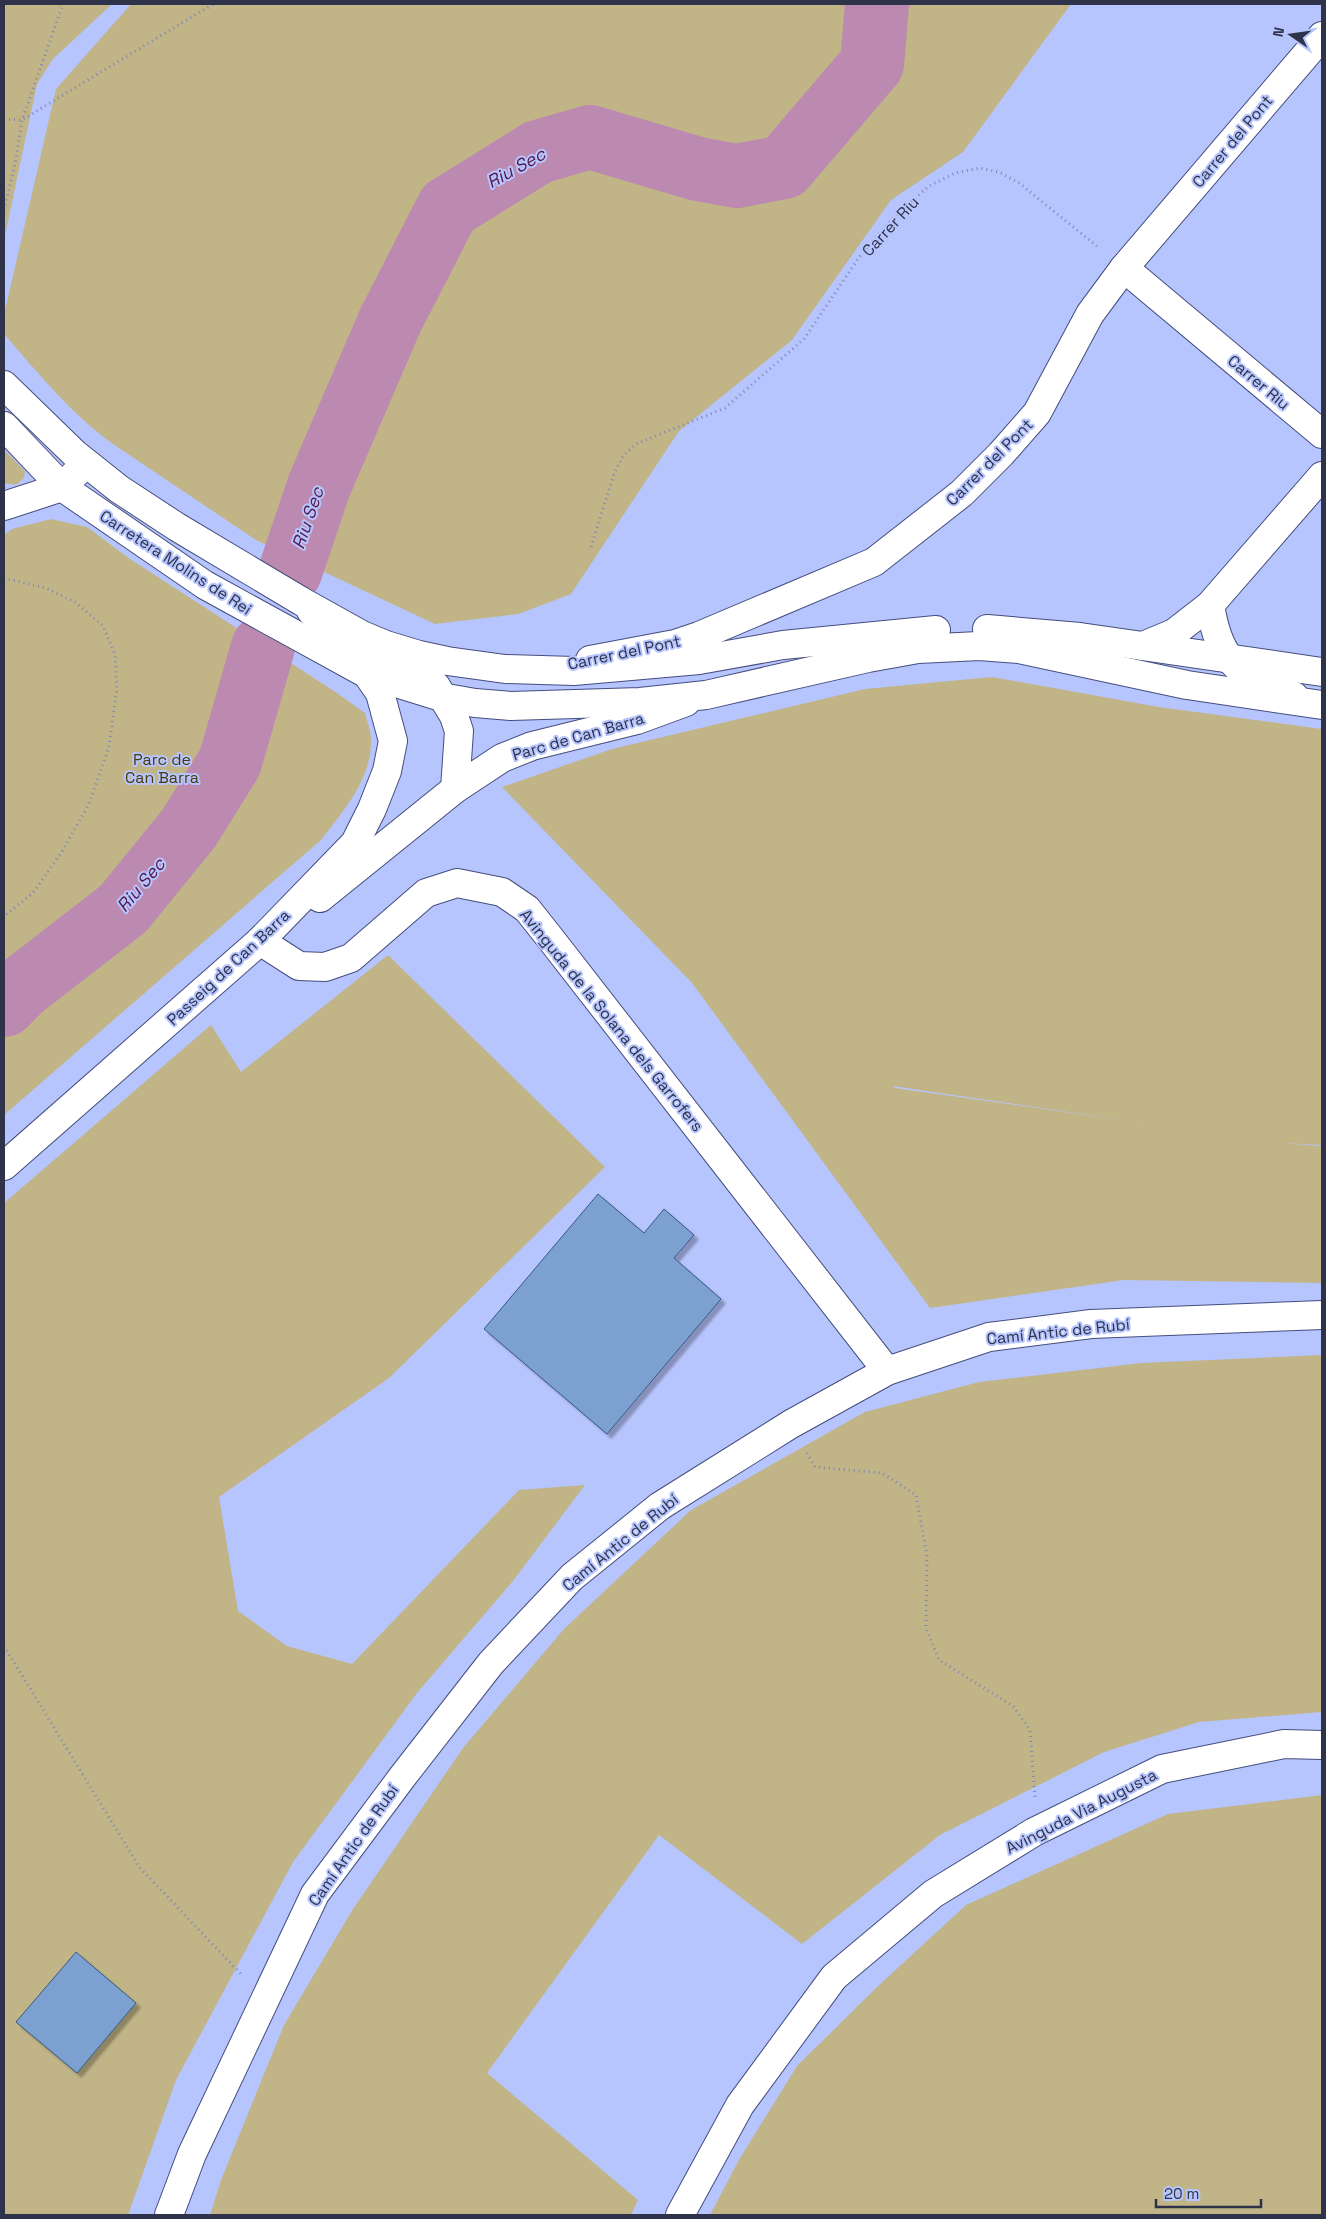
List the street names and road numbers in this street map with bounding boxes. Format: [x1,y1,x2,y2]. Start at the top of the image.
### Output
street label: Carrer del Pont [1187,91,1277,192]
street label: Carrer Riu [857,192,924,261]
street label: Carrer Riu [1223,350,1294,414]
street label: Carrer del Pont [941,414,1037,510]
street label: Carretera Molins de Rei [96,505,256,620]
street label: Carrer del Pont [566,630,682,675]
street label: Parc de Can Barra [510,708,646,765]
street label: Passeig de Can Barra [162,905,294,1030]
street label: Avinguda de la Solana dels Garrofers [515,905,708,1136]
street label: Camí Antic de Rubí [986,1314,1131,1349]
street label: Camí Antic de Rubí [558,1489,683,1596]
street label: Avinguda Via Augusta [1002,1764,1160,1859]
street label: Camí Antic de Rubí [304,1780,403,1910]

